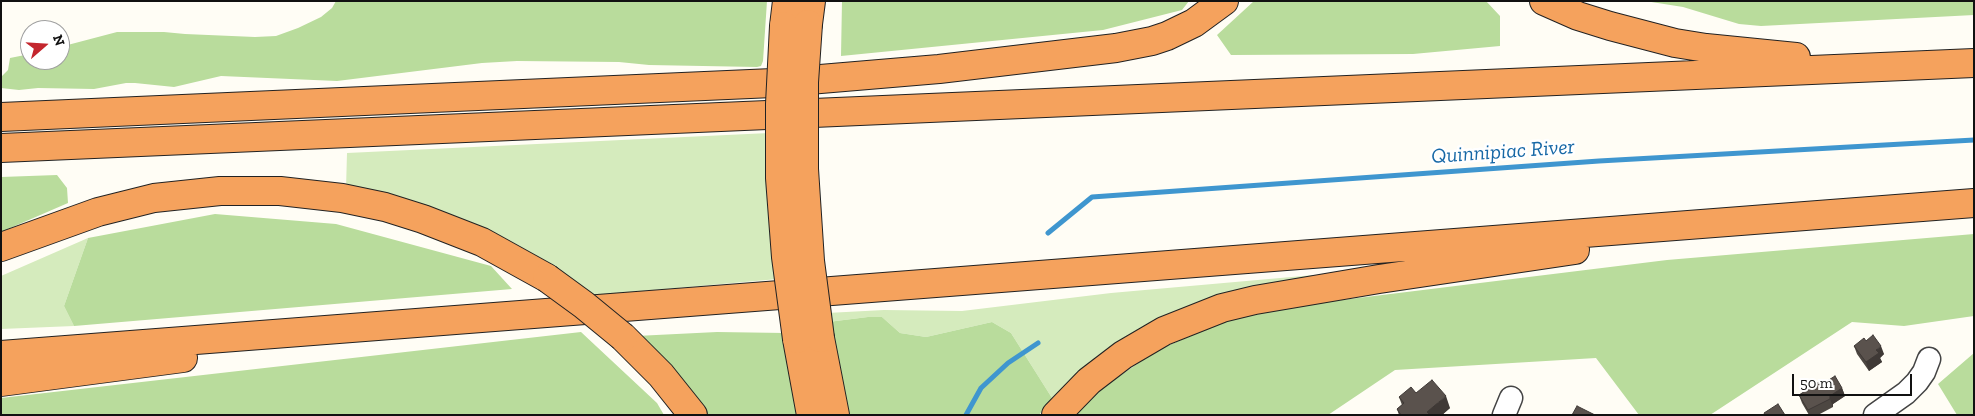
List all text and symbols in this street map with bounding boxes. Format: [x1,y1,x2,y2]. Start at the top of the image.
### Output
north arrow [20,20,70,70]
text: N [49,32,68,48]
water label: Quinnipiac River [1431,134,1575,170]
scale bar [1795,364,1915,396]
text: 50 m [1800,374,1833,392]

